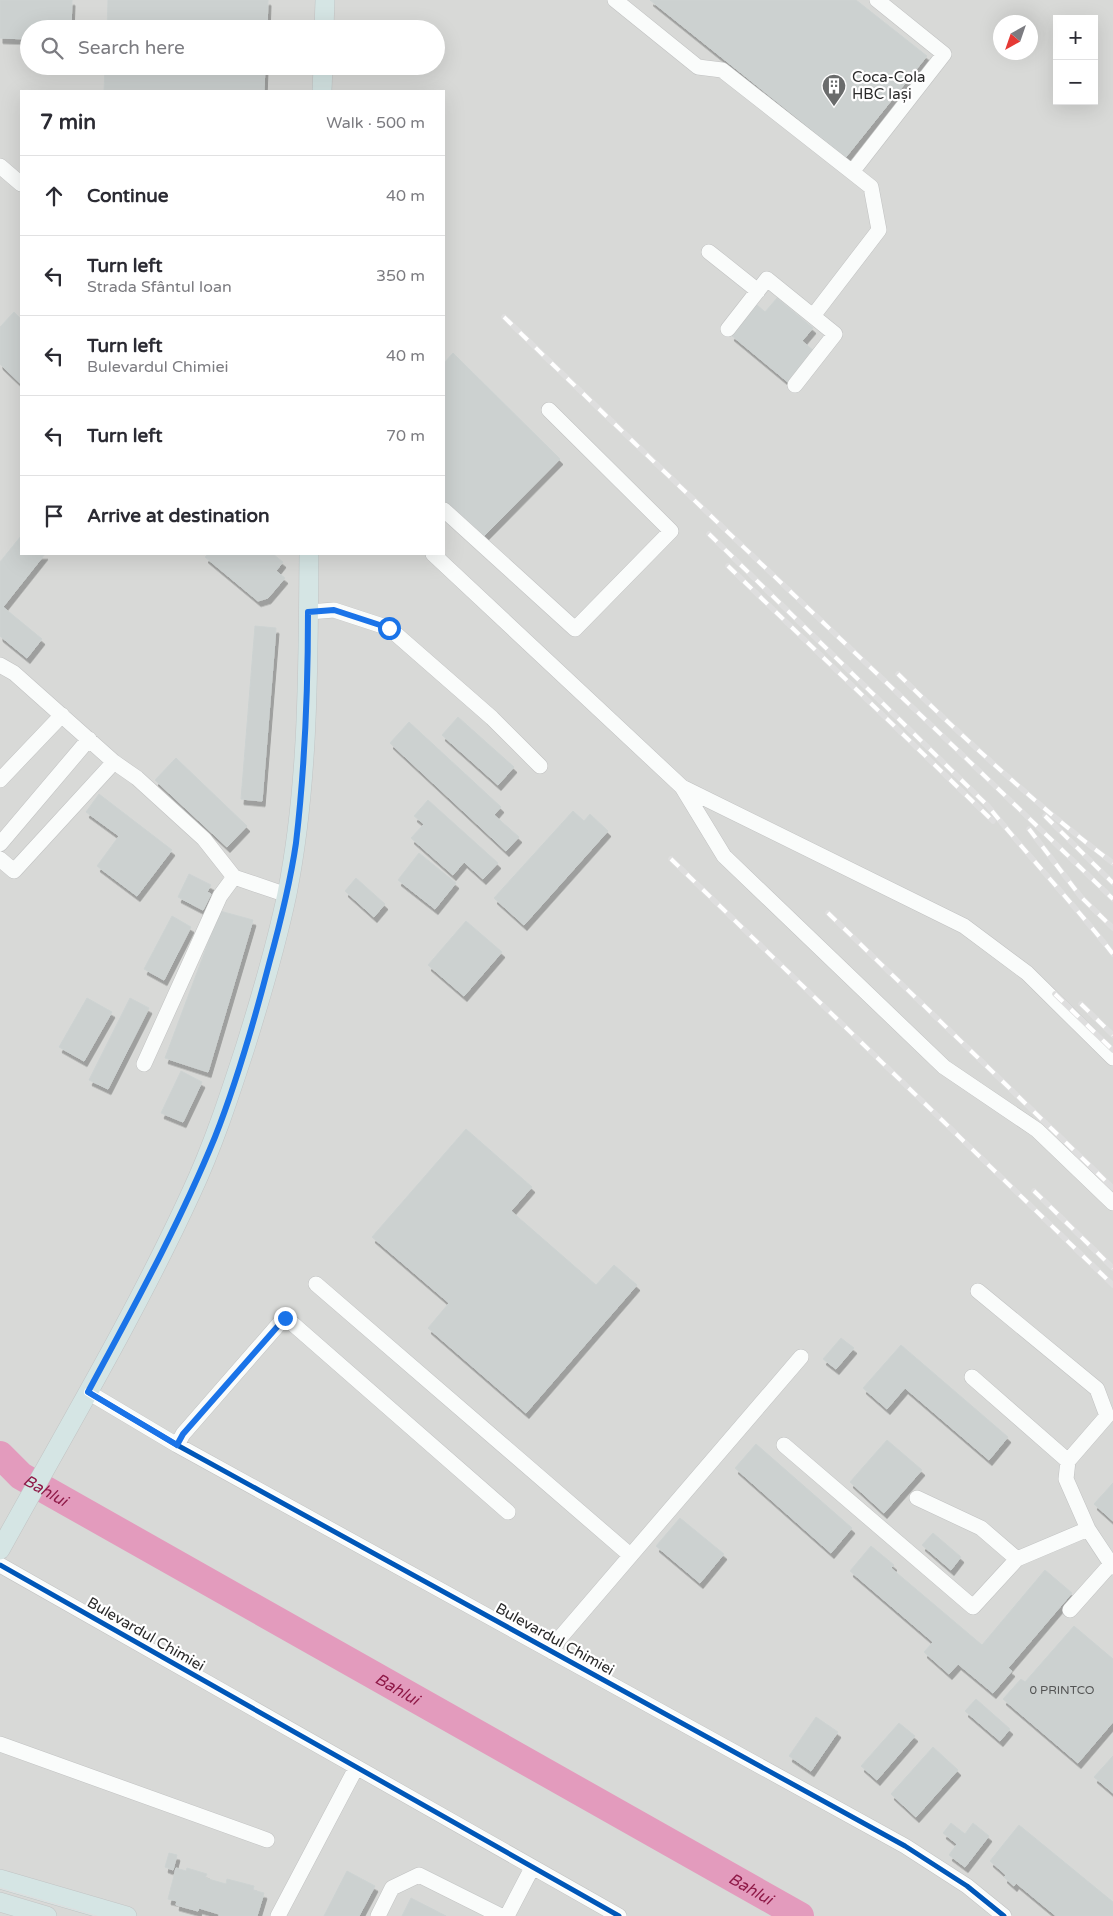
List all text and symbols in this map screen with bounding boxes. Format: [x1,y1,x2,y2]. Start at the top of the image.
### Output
north arrow [993,15,1038,60]
map controls [1053,15,1098,105]
button: + [1053,15,1098,60]
search box [20,20,445,75]
icon: search [38,34,66,62]
text: Search here [78,37,185,59]
button: − [1053,60,1098,105]
place label: Coca-Cola HBC Iași [852,68,925,103]
building icon: Coca-Cola HBC Iași [821,73,847,107]
text: 7 min [40,110,96,135]
text: Walk · 500 m [326,113,425,133]
icon: ahead [40,182,68,210]
text: Continue [87,185,169,207]
text: 40 m [386,186,425,206]
text: Turn left [87,255,163,277]
icon: left [40,262,68,290]
text: 350 m [376,266,425,286]
text: Strada Sfântul Ioan [87,277,232,297]
text: Turn left [87,335,163,357]
icon: left [40,342,68,370]
text: 40 m [386,346,425,366]
text: Bulevardul Chimiei [87,357,229,377]
icon: left [40,422,68,450]
text: Turn left [87,425,163,447]
text: 70 m [386,426,425,446]
icon: arrive [40,502,68,530]
text: Arrive at destination [87,505,270,527]
route start [378,617,401,640]
route end [274,1307,297,1330]
water label: Bahlui [20,1470,73,1512]
street label: Bulevardul Chimiei [84,1593,208,1675]
street label: Bulevardul Chimiei [493,1599,617,1679]
water label: Bahlui [371,1669,424,1711]
house number: 0 PRINTCO [1029,1683,1095,1697]
water label: Bahlui [725,1869,778,1911]

